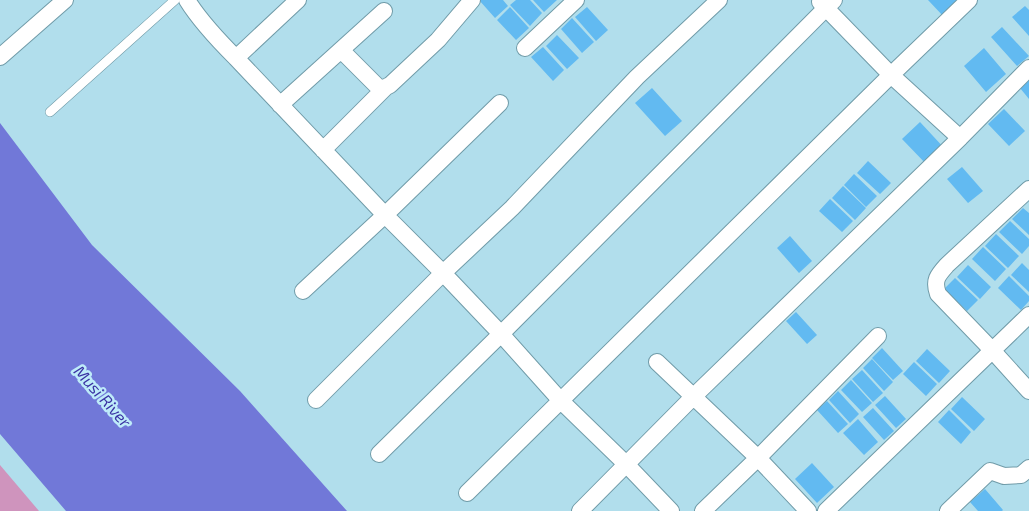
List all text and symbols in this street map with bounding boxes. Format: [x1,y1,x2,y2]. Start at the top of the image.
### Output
water label: Musi River [71,361,136,431]

